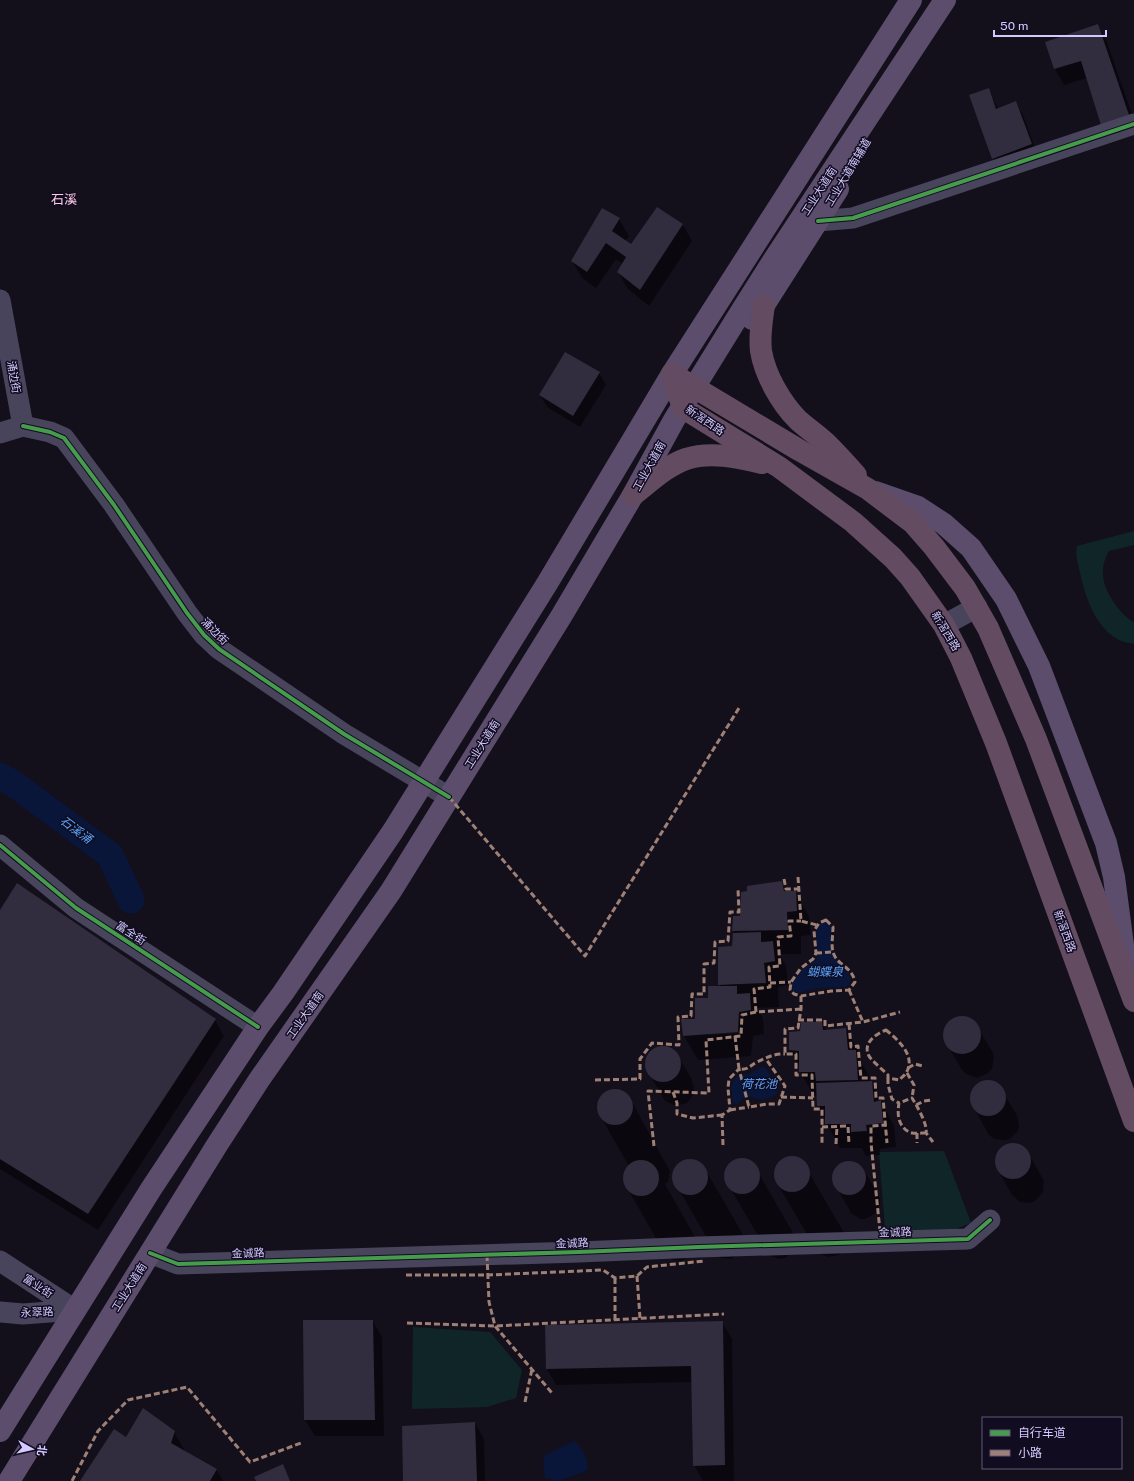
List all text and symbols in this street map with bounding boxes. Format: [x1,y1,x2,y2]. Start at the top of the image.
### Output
scale bar [994,12,1106,38]
text: 50 m [1000,19,1028,33]
street label: 工业大道南辅道 [823,136,873,208]
street label: 工业大道南 [799,165,839,217]
district label: 石溪 [51,192,77,207]
street label: 涌边街 [5,360,23,394]
street label: 新滘西路 [683,403,727,437]
street label: 工业大道南 [630,439,668,493]
street label: 新滘西路 [930,609,962,653]
street label: 涌边街 [199,615,231,647]
street label: 工业大道南 [462,717,502,771]
water label: 石溪涌 [57,814,96,848]
street label: 新滘西路 [1052,908,1078,954]
street label: 富全街 [114,919,148,947]
water label: 蝴蝶泉 [807,965,844,979]
street label: 工业大道南 [284,989,326,1041]
water label: 荷花池 [741,1077,778,1091]
street label: 金诚路 [878,1225,912,1239]
street label: 金诚路 [555,1236,589,1250]
street label: 金诚路 [231,1246,265,1260]
street label: 工业大道南 [109,1260,149,1314]
street label: 富业街 [21,1272,55,1300]
street label: 永翠路 [20,1305,54,1319]
legend [982,1417,1122,1469]
text: 自行车道 [1018,1426,1066,1440]
north arrow [12,1429,52,1469]
text: 北 [35,1444,49,1457]
text: 小路 [1018,1446,1042,1460]

